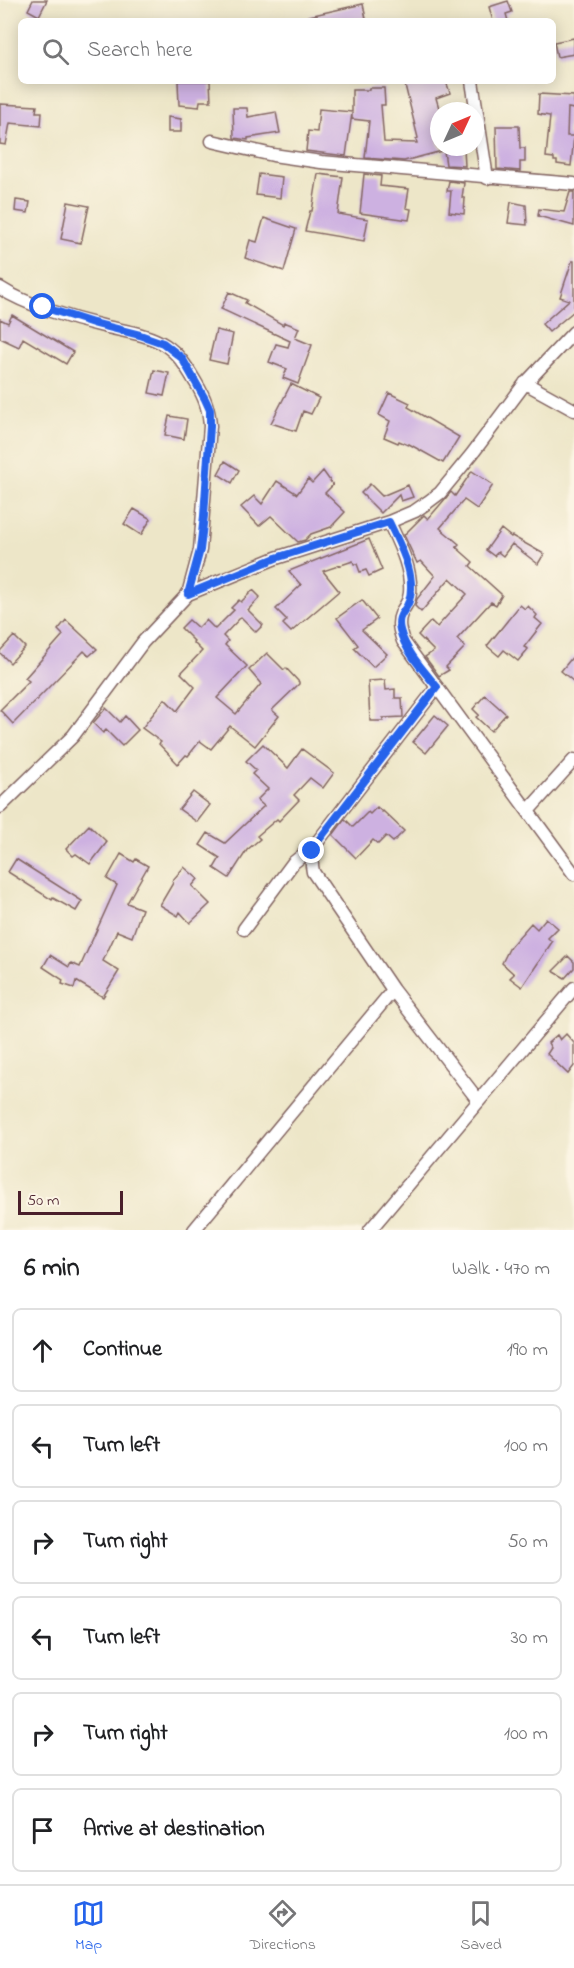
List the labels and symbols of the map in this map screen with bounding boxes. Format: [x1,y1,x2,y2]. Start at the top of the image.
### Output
north arrow [430,102,484,156]
route start [29,293,55,319]
route end [298,837,324,863]
scale bar [18,1188,123,1216]

